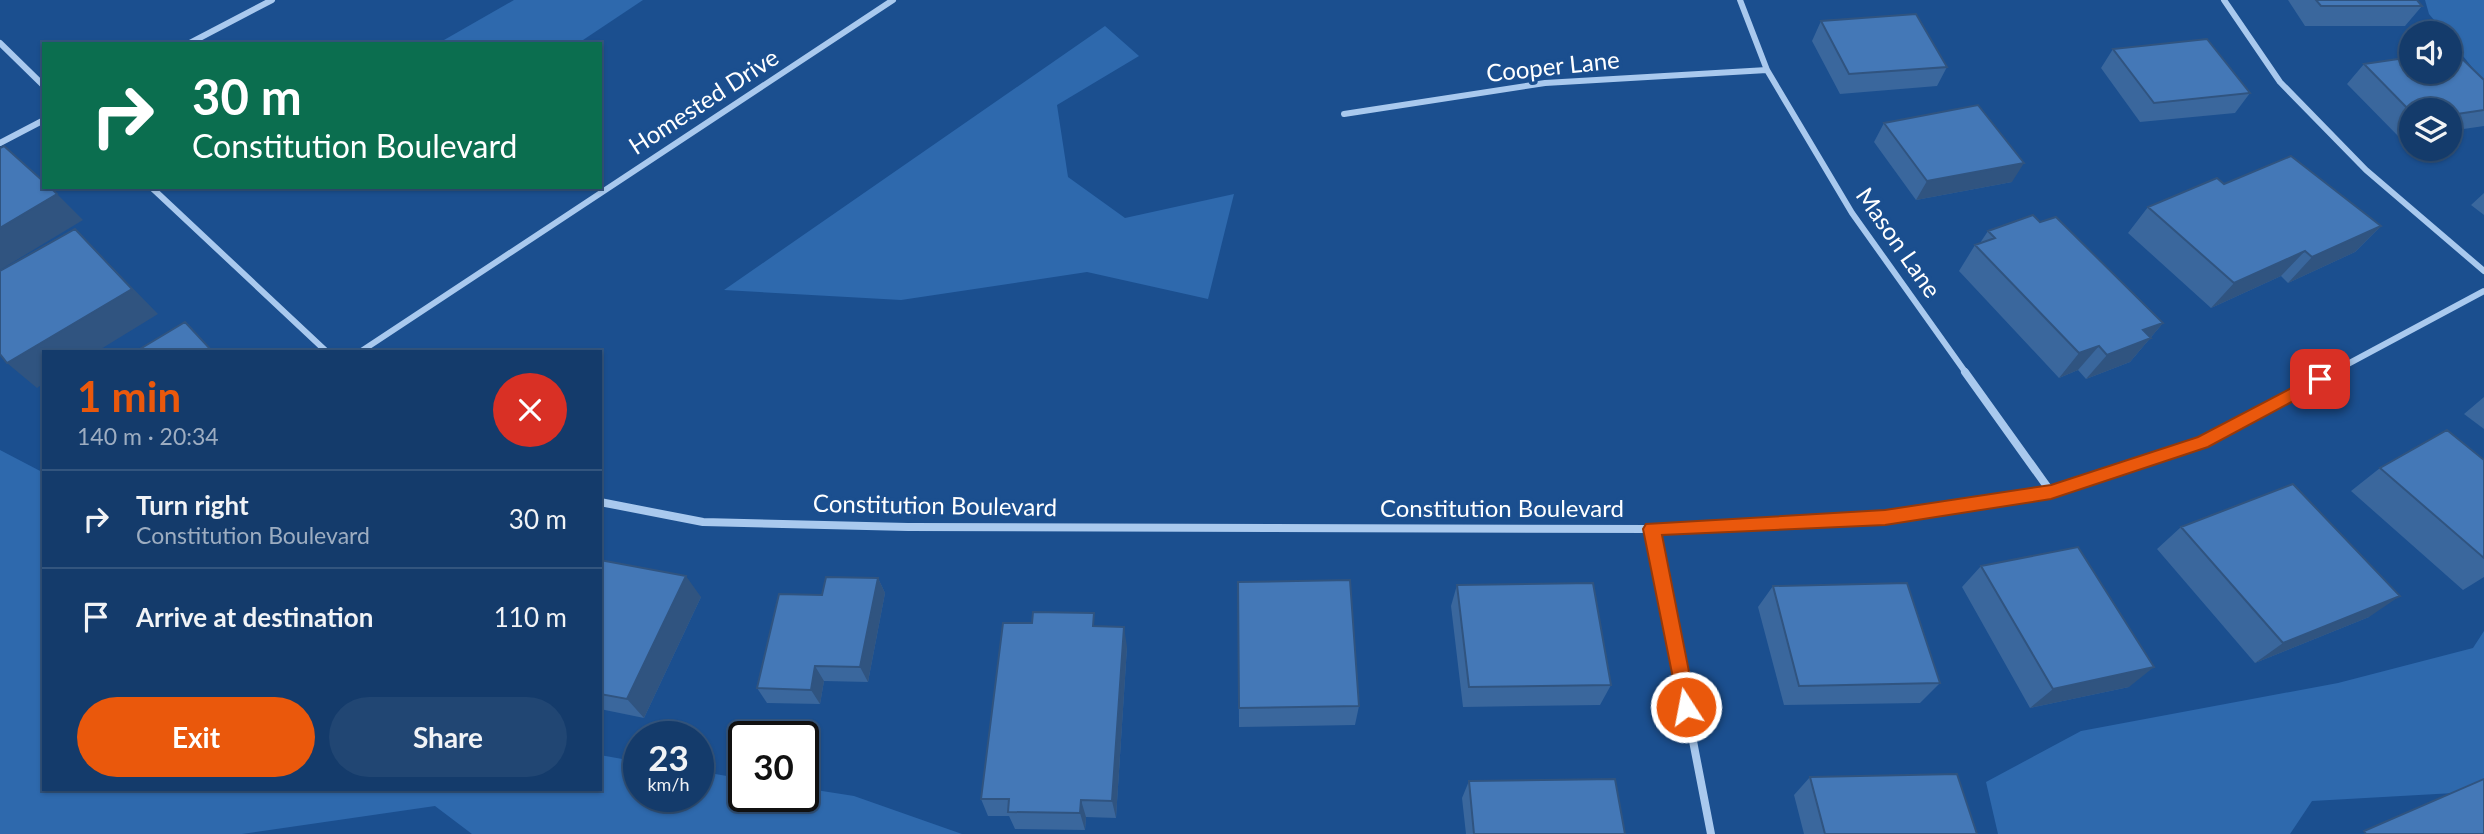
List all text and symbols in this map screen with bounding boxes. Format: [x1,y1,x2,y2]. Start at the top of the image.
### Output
map controls [2399,21,2462,161]
button: sound [2399,21,2462,84]
street label: Homested Drive [623,42,783,160]
street label: Cooper Lane [1485,44,1621,87]
text: 30 m [192,67,302,125]
icon: right [77,70,168,161]
button: layers [2399,98,2462,161]
text: Constitution Boulevard [192,126,517,165]
street label: Mason Lane [1851,182,1948,303]
pin [2290,349,2350,409]
icon: arrive [2301,360,2339,398]
text: 1 min [77,371,181,421]
button: close [493,373,567,447]
text: 140 m · 20:34 [77,422,219,450]
street label: Constitution Boulevard [813,488,1057,521]
text: Turn right [136,489,249,521]
street label: Constitution Boulevard [1380,493,1624,522]
icon: right [77,500,115,538]
text: 30 m [509,503,567,535]
text: Constitution Boulevard [136,521,370,549]
icon: arrive [77,598,115,636]
text: Arrive at destination [136,601,373,633]
text: 110 m [494,601,567,633]
position arrow [1649,670,1723,744]
button: Exit [77,697,315,777]
button: Share [329,697,567,777]
speed limit sign: 30 [728,721,819,812]
text: 23 [648,736,689,778]
text: km/h [647,773,690,795]

